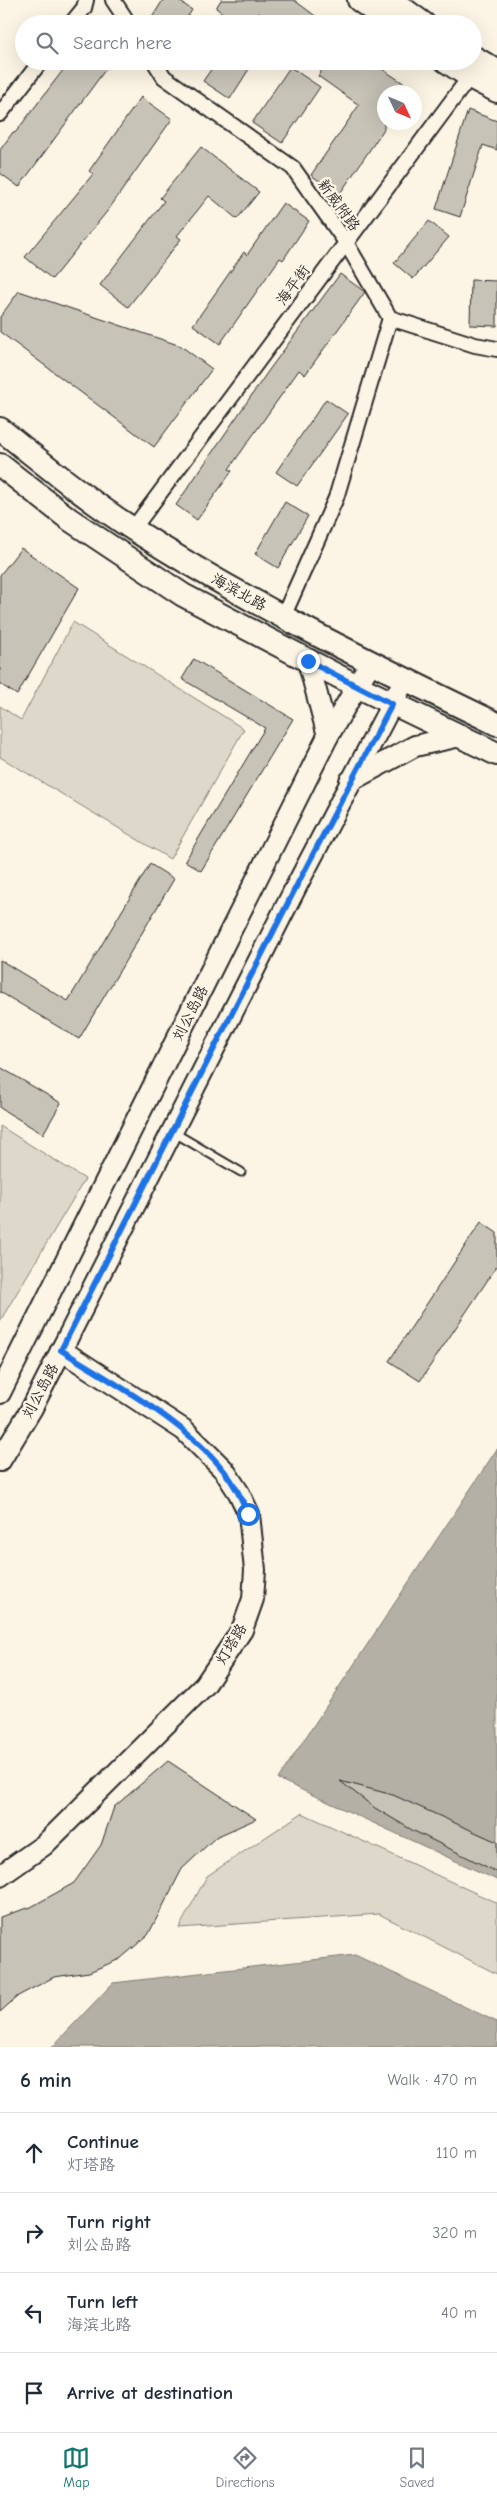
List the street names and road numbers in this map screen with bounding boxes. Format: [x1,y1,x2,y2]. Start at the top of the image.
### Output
street label: 新威附路 [314,175,364,235]
street label: 海平街 [272,262,314,308]
street label: 海滨北路 [208,570,270,614]
street label: 刘公岛路 [168,982,212,1044]
street label: 刘公岛路 [18,1360,62,1422]
street label: 灯塔路 [212,1620,250,1668]

